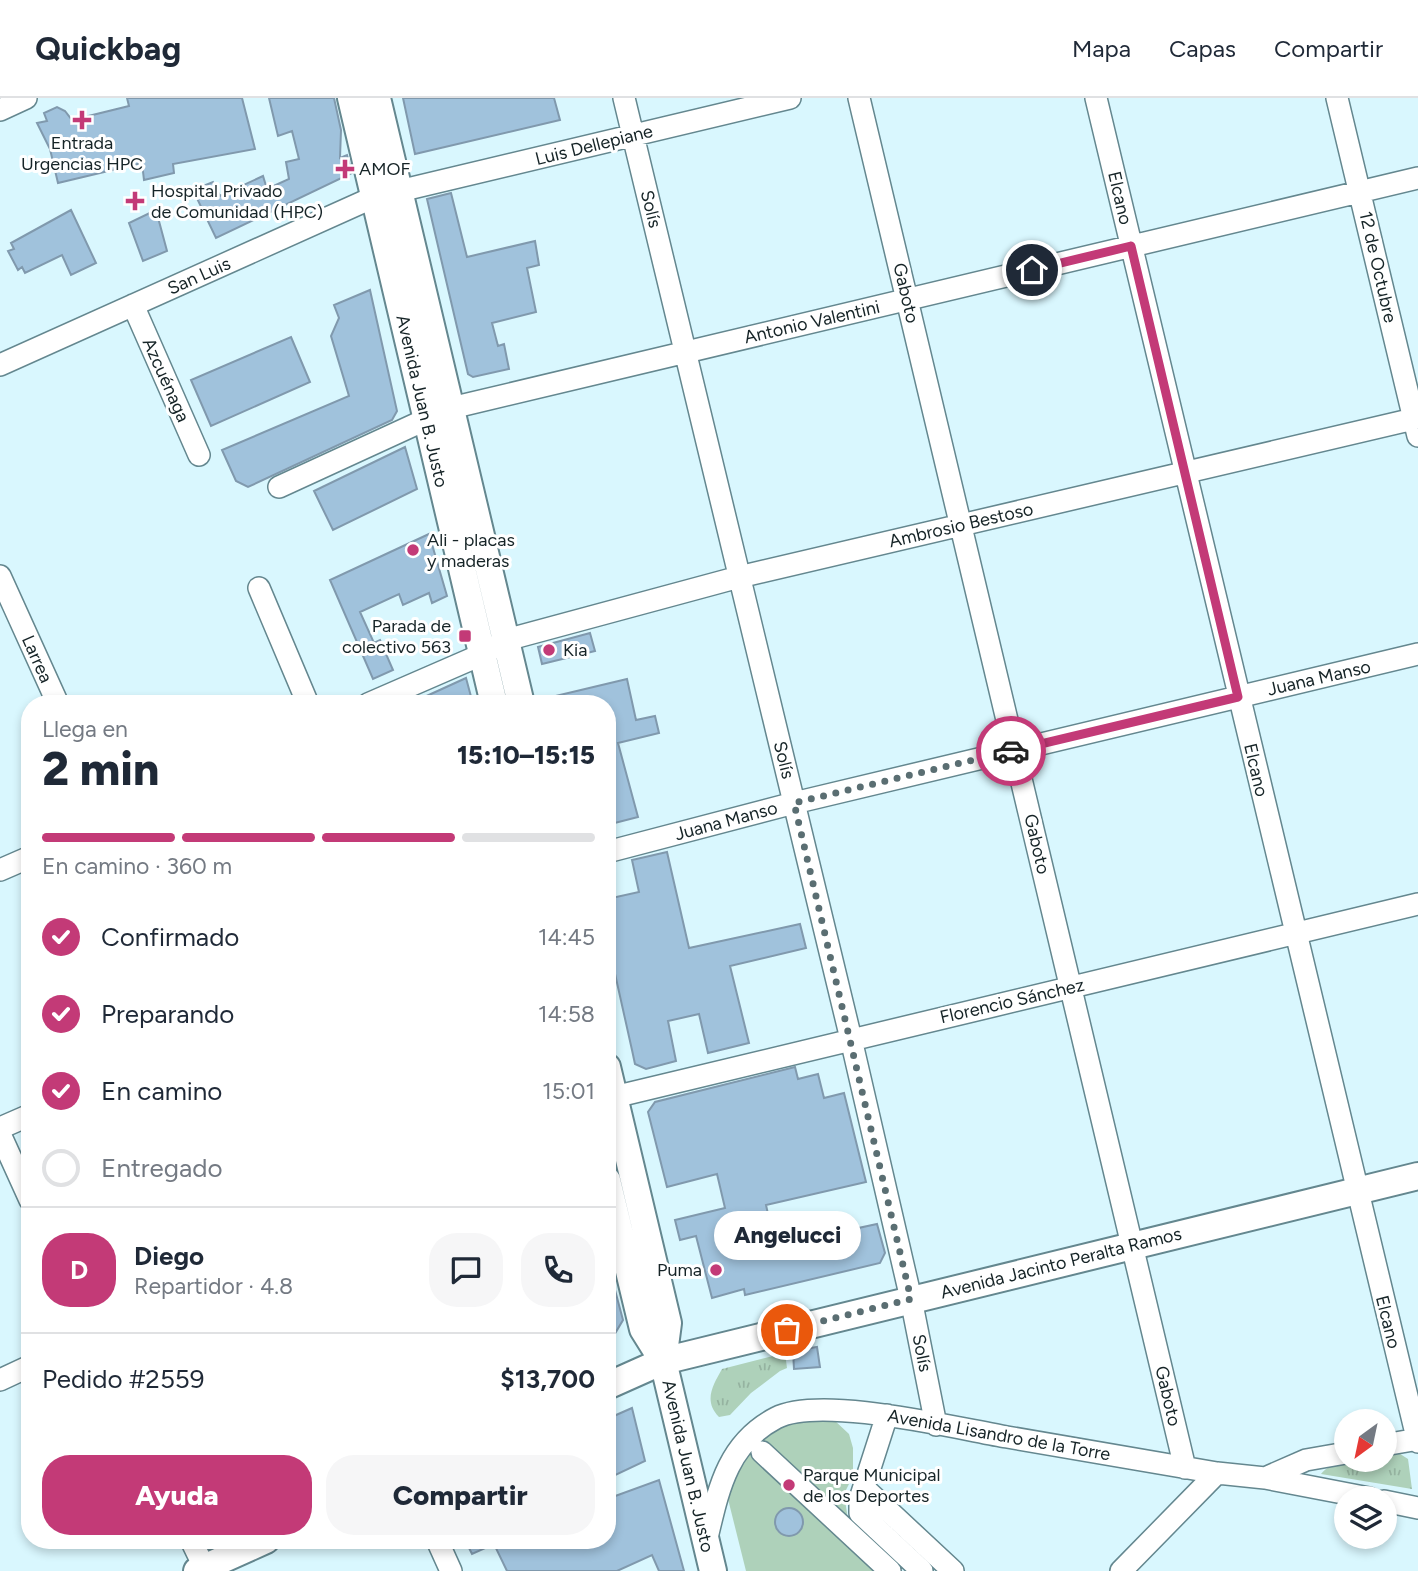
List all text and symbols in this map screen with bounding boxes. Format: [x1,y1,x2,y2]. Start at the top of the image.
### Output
text: Quickbag [35,29,181,68]
text: Mapa [1072,34,1131,63]
text: Capas [1169,34,1236,63]
text: Compartir [1274,34,1383,63]
marker: Entrada Urgencias HPC [72,110,92,130]
street label: Luis Dellepiane [533,120,655,170]
place label: Entrada Urgencias HPC [21,132,143,175]
place label: AMOF [359,158,410,180]
marker: AMOF [337,161,353,177]
street label: Elcano [1103,169,1137,227]
place label: Hospital Privado de Comunidad (HPC) [151,180,323,223]
street label: Solís [636,188,666,230]
marker: Hospital Privado de Comunidad (HPC) [125,191,145,211]
street label: 12 de Octubre [1354,209,1402,325]
pin [1002,240,1062,300]
icon: home [1013,251,1051,289]
street label: San Luis [164,252,234,300]
street label: Gaboto [888,261,924,325]
street label: Antonio Valentini [742,296,882,348]
street label: Avenida Juan B. Justo [391,313,453,489]
street label: Azcuénaga [138,335,194,425]
street label: Ambrosio Bestoso [887,498,1035,552]
place label: Ali - placas y maderas [427,529,515,572]
marker: Ali - placas y maderas [405,542,421,558]
place label: Parada de colectivo 563 [342,615,451,658]
marker: Parada de colectivo 563 [457,628,473,644]
street label: Larrea [17,632,57,686]
place label: Kia [563,639,587,661]
marker: Kia [541,642,557,658]
street label: Juana Manso [1265,655,1373,701]
text: Llega en [42,715,128,743]
courier [976,716,1046,786]
icon: car [992,732,1030,770]
text: 15:10–15:15 [457,739,595,771]
street label: Solís [769,739,799,781]
text: 2 min [42,741,159,797]
street label: Elcano [1239,741,1273,799]
street label: Juana Manso [672,797,780,845]
street label: Gaboto [1019,812,1055,876]
text: En camino · 360 m [42,852,232,880]
icon: check [42,918,80,956]
text: Confirmado [101,921,239,953]
text: 14:45 [538,923,595,951]
street label: Florencio Sánchez [938,974,1087,1028]
icon: check [42,995,80,1033]
text: Preparando [101,998,234,1030]
text: 14:58 [538,1000,595,1028]
icon: check [42,1072,80,1110]
text: En camino [101,1075,222,1107]
text: 15:01 [542,1077,595,1105]
text: Entregado [101,1152,223,1184]
callout: Angelucci [714,1211,860,1260]
text: Angelucci [734,1221,841,1249]
street label: Avenida Jacinto Peralta Ramos [938,1222,1184,1304]
button: chat [429,1233,503,1307]
button: phone [521,1233,595,1307]
text: Diego [134,1240,204,1272]
text: D [70,1254,88,1286]
place label: Puma [657,1259,702,1281]
marker: Puma [708,1262,724,1278]
text: Repartidor · 4.8 [134,1272,293,1300]
street label: Elcano [1371,1293,1405,1351]
pin [757,1300,817,1360]
icon: bag [768,1311,806,1349]
street label: Solís [908,1332,936,1374]
text: Pedido #2559 [42,1363,205,1395]
text: $13,700 [500,1363,595,1395]
street label: Gaboto [1150,1364,1186,1428]
street label: Avenida Juan B. Justo [657,1378,719,1554]
street label: Avenida Lisandro de la Torre [886,1405,1112,1465]
north arrow [1334,1409,1396,1472]
map controls [1334,1409,1397,1549]
button: Ayuda [42,1455,312,1535]
button: Compartir [326,1455,595,1535]
place label: Parque Municipal de los Deportes [803,1464,940,1507]
marker: Parque Municipal de los Deportes [781,1477,797,1493]
button: layers [1334,1486,1397,1549]

